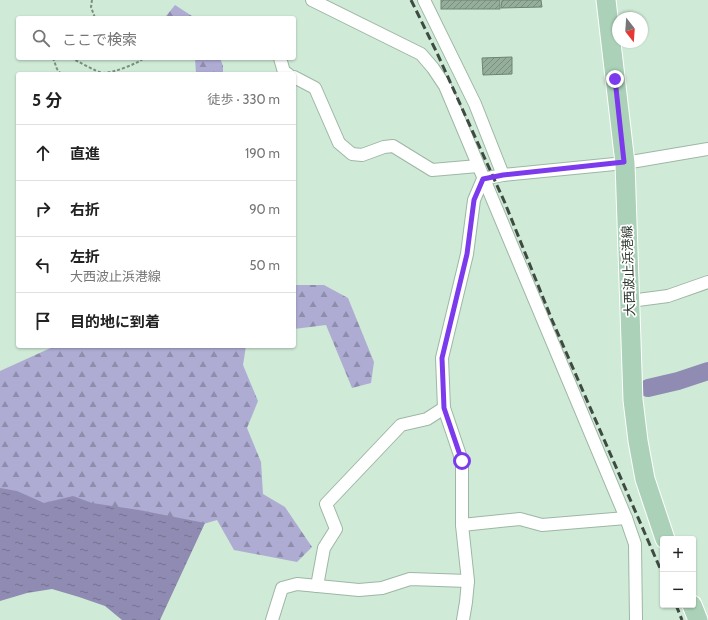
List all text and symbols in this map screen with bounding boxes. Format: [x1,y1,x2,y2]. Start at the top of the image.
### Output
north arrow [612,12,648,48]
search box [16,16,296,60]
icon: search [30,27,52,49]
text: ここで検索 [62,31,137,49]
route end [606,70,624,88]
text: 5 分 [32,90,62,110]
text: 徒歩 · 330 m [208,91,280,107]
icon: ahead [32,142,54,164]
text: 直進 [70,145,100,163]
text: 190 m [245,145,280,161]
icon: right [32,198,54,220]
text: 右折 [70,201,100,219]
text: 90 m [249,201,280,217]
street label: 大西波止浜港線 [618,225,638,317]
text: 左折 [70,248,100,266]
icon: left [32,254,54,276]
text: 50 m [250,257,280,273]
text: 大西波止浜港線 [70,268,161,284]
icon: arrive [32,310,54,332]
text: 目的地に到着 [70,313,160,331]
route start [453,452,471,470]
map controls [660,536,696,608]
button: + [660,536,696,572]
button: − [660,572,696,608]

